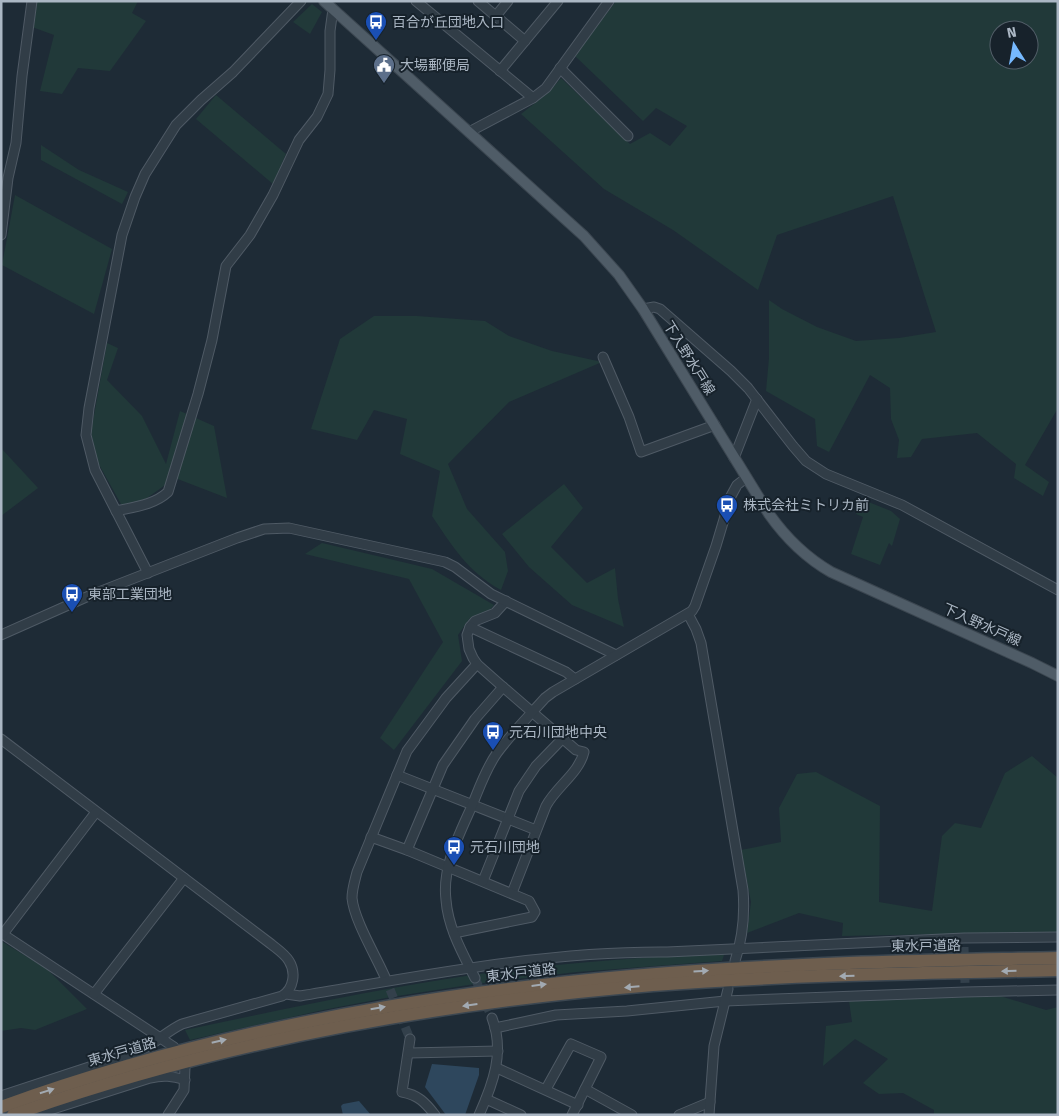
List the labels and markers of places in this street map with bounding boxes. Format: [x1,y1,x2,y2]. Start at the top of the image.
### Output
bus stop icon: 百合が丘団地入口 [364,10,388,41]
place label: 百合が丘団地入口 [392,14,504,31]
public building icon: 大場郵便局 [372,53,396,84]
place label: 大場郵便局 [400,57,470,74]
bus stop icon: 株式会社ミトリカ前 [715,493,739,524]
place label: 株式会社ミトリカ前 [743,497,869,514]
bus stop icon: 東部工業団地 [60,582,84,613]
place label: 東部工業団地 [88,586,172,603]
bus stop icon: 元石川団地中央 [481,720,505,751]
place label: 元石川団地中央 [509,724,607,741]
bus stop icon: 元石川団地 [442,835,466,866]
place label: 元石川団地 [470,839,540,856]

